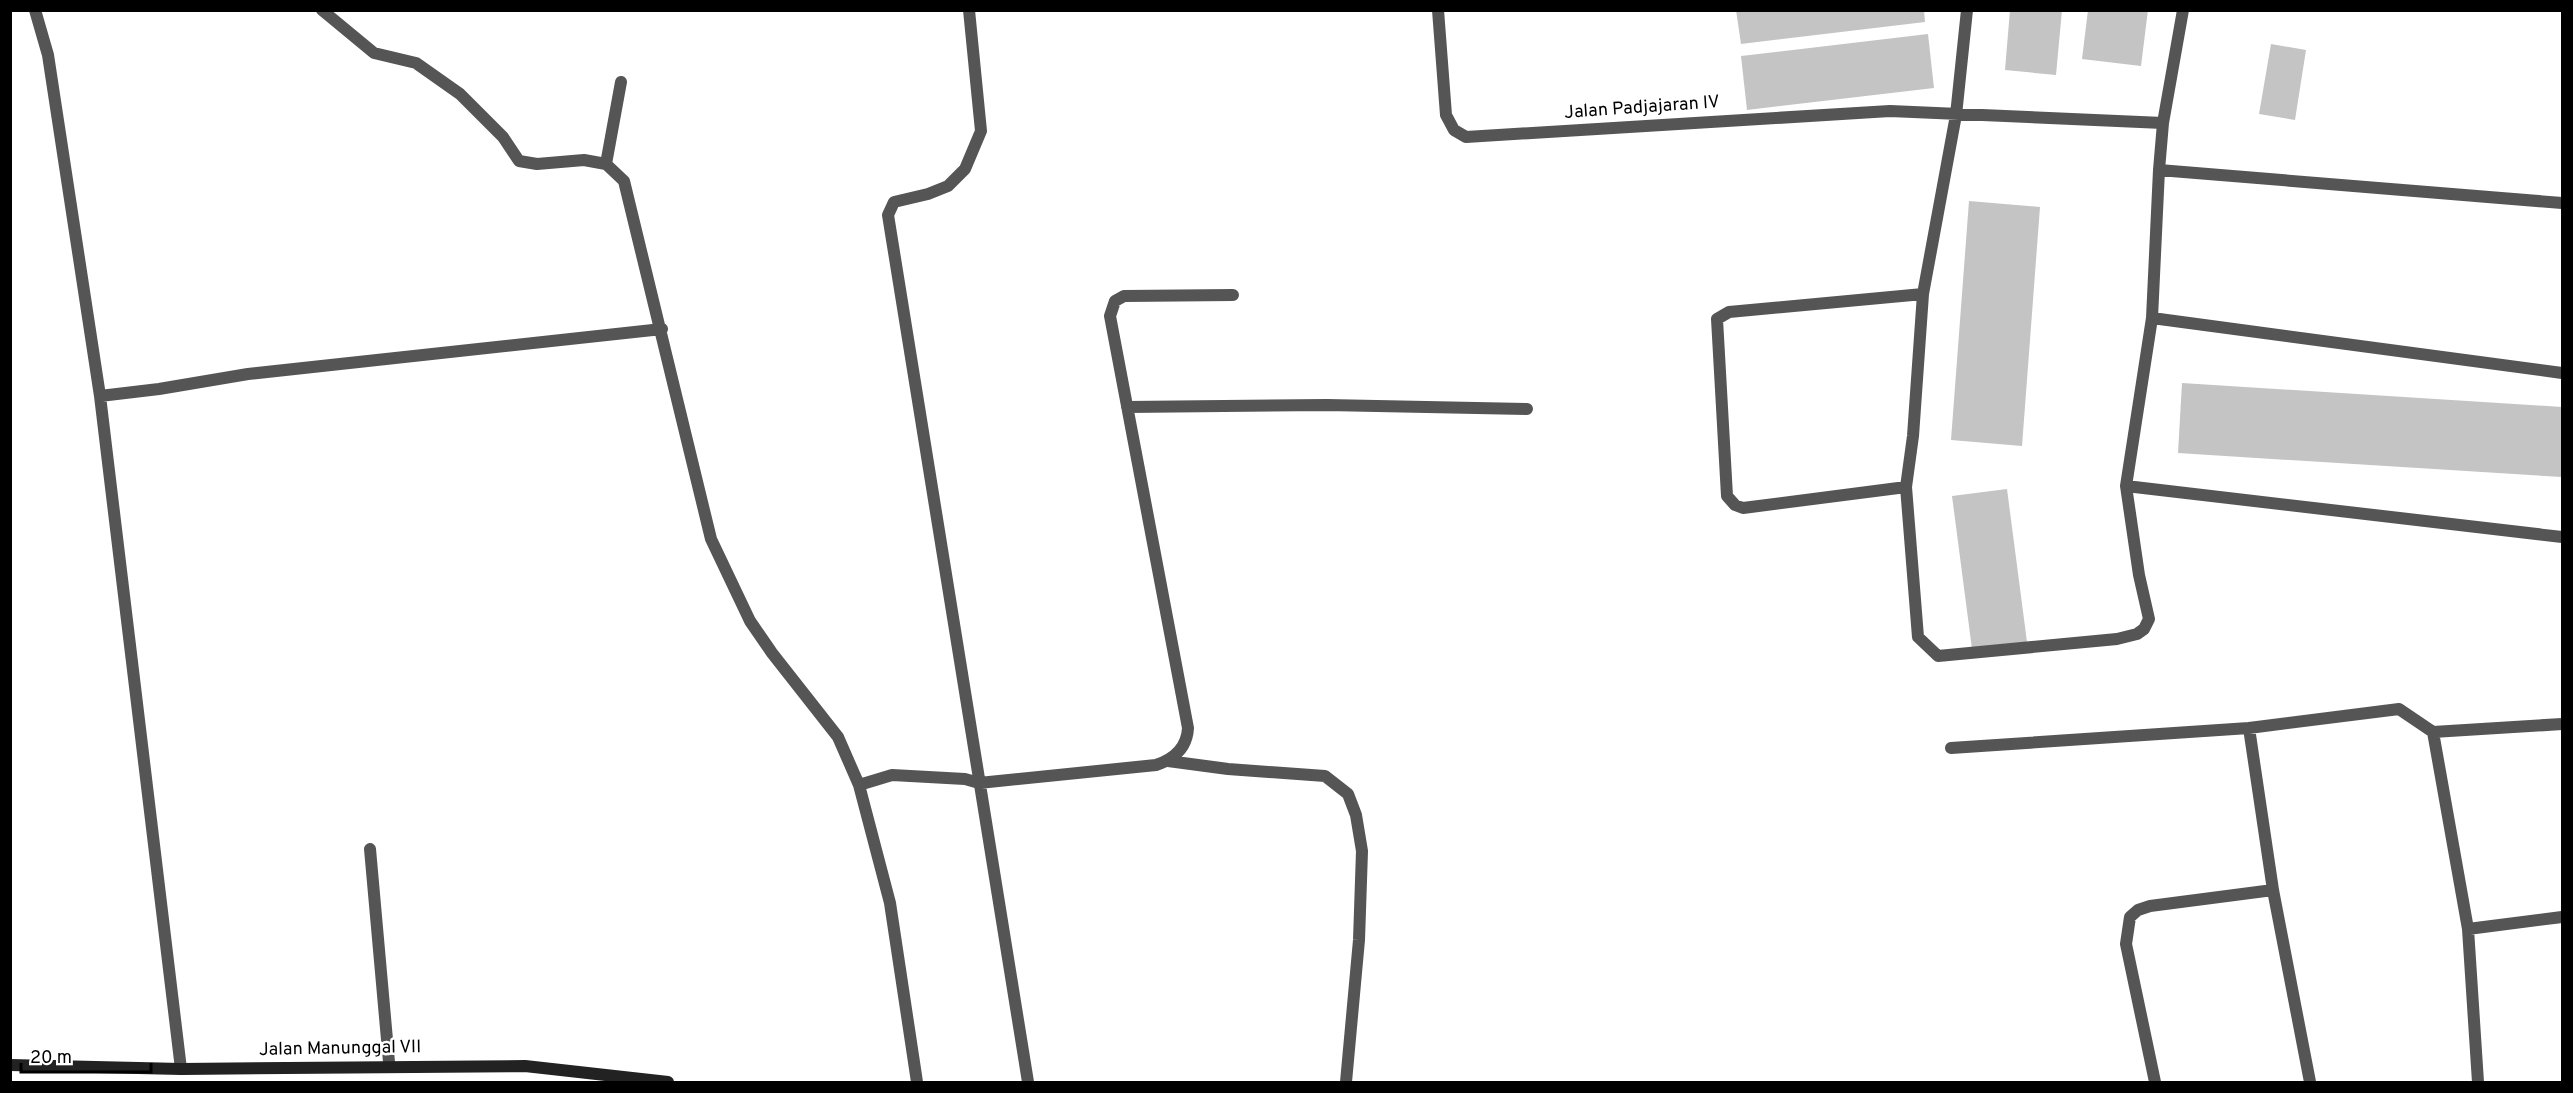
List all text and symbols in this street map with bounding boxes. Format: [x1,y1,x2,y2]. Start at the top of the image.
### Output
street label: Jalan Padjajaran IV [1563,91,1721,125]
scale bar [21,1036,152,1074]
street label: Jalan Manunggal VII [259,1036,421,1062]
text: 20 m [30,1047,72,1070]

